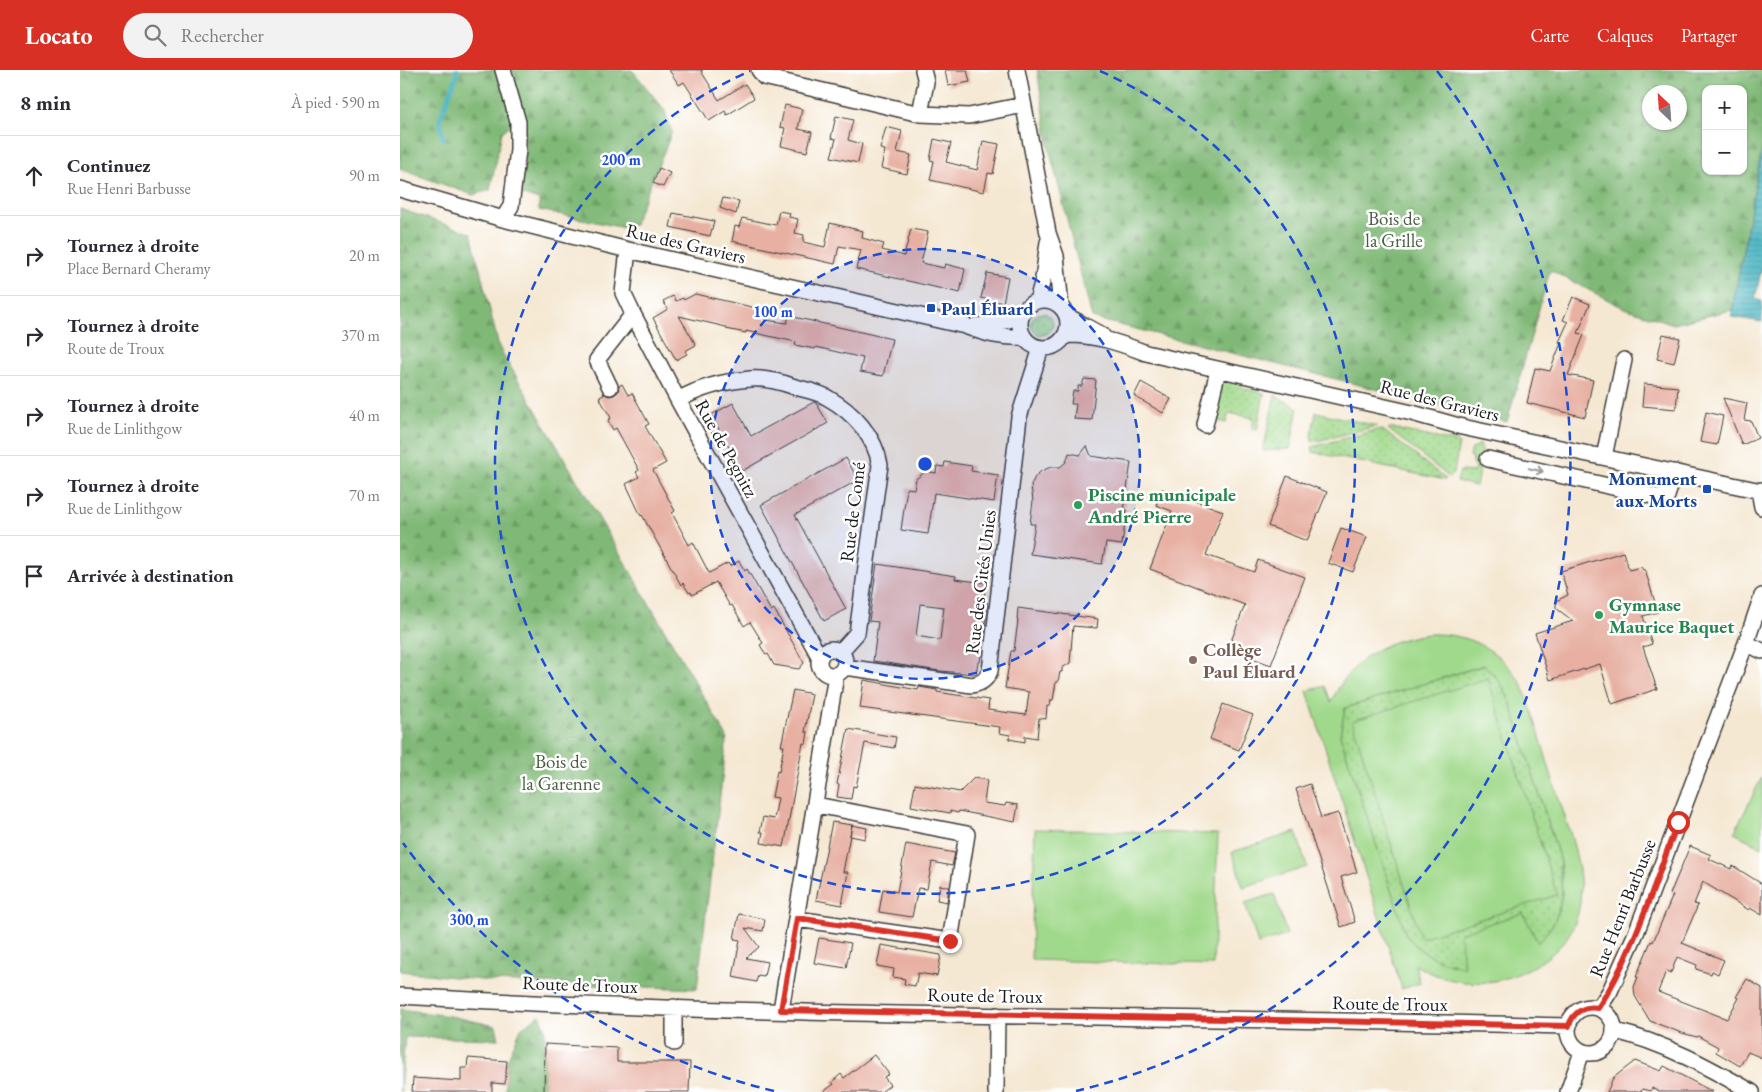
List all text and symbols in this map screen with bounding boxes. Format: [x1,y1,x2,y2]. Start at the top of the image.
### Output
search box [123,13,473,58]
text: Locato [25,20,93,51]
icon: search [141,21,169,49]
text: Rechercher [181,23,264,48]
text: Carte [1530,24,1569,47]
text: Calques [1597,24,1653,47]
text: Partager [1681,24,1737,47]
north arrow [1642,85,1687,130]
map controls [1702,85,1747,175]
button: + [1702,85,1747,130]
text: 8 min [20,89,71,116]
text: À pied · 590 m [291,92,380,113]
button: − [1702,130,1747,175]
text: 200 m [601,150,641,169]
text: Continuez [67,153,151,178]
icon: ahead [20,162,48,190]
text: 90 m [349,165,380,186]
text: Rue Henri Barbusse [67,178,191,199]
park label: Bois de la Grille [1365,206,1423,253]
street label: Rue des Graviers [624,218,748,269]
text: Tournez à droite [67,233,199,258]
icon: right [20,242,48,270]
text: 20 m [349,245,380,266]
text: Place Bernard Cheramy [67,258,211,279]
place label: Paul Éluard [941,296,1034,321]
text: 100 m [753,302,793,321]
marker: Paul Éluard [925,302,937,314]
text: Tournez à droite [67,313,199,338]
icon: right [20,322,48,350]
text: 370 m [341,325,380,346]
text: Route de Troux [67,338,164,359]
street label: Rue des Graviers [1378,374,1502,427]
text: Tournez à droite [67,393,199,418]
street label: Rue de Pegnitz [689,395,764,503]
icon: right [20,402,48,430]
text: 40 m [349,405,380,426]
text: Rue de Linlithgow [67,418,182,439]
centre of rings [916,455,934,473]
street label: Rue de Comé [834,461,871,564]
one-way arrow [1527,466,1543,475]
place label: Monument aux Morts [1608,466,1697,513]
text: Tournez à droite [67,473,199,498]
icon: right [20,482,48,510]
place label: Piscine municipale André Pierre [1087,482,1236,529]
marker: Monument aux Morts [1701,483,1713,495]
text: 70 m [349,485,380,506]
text: Rue de Linlithgow [67,498,182,519]
marker: Piscine municipale André Pierre [1072,499,1084,511]
street label: Rue des Cités Unies [959,508,1002,656]
icon: arrive [20,562,48,590]
text: Arrivée à destination [67,563,234,588]
place label: Gymnase Maurice Baquet [1609,592,1734,639]
marker: Gymnase Maurice Baquet [1593,609,1605,621]
place label: Collège Paul Éluard [1203,637,1296,684]
marker: Collège Paul Éluard [1187,654,1199,666]
park label: Bois de la Garenne [522,749,600,796]
route start [1667,811,1690,834]
street label: Rue Henri Barbusse [1583,835,1662,981]
text: 300 m [449,910,489,929]
route end [939,930,962,953]
street label: Route de Troux [522,970,639,999]
street label: Route de Troux [927,982,1044,1009]
street label: Route de Troux [1332,990,1449,1017]

